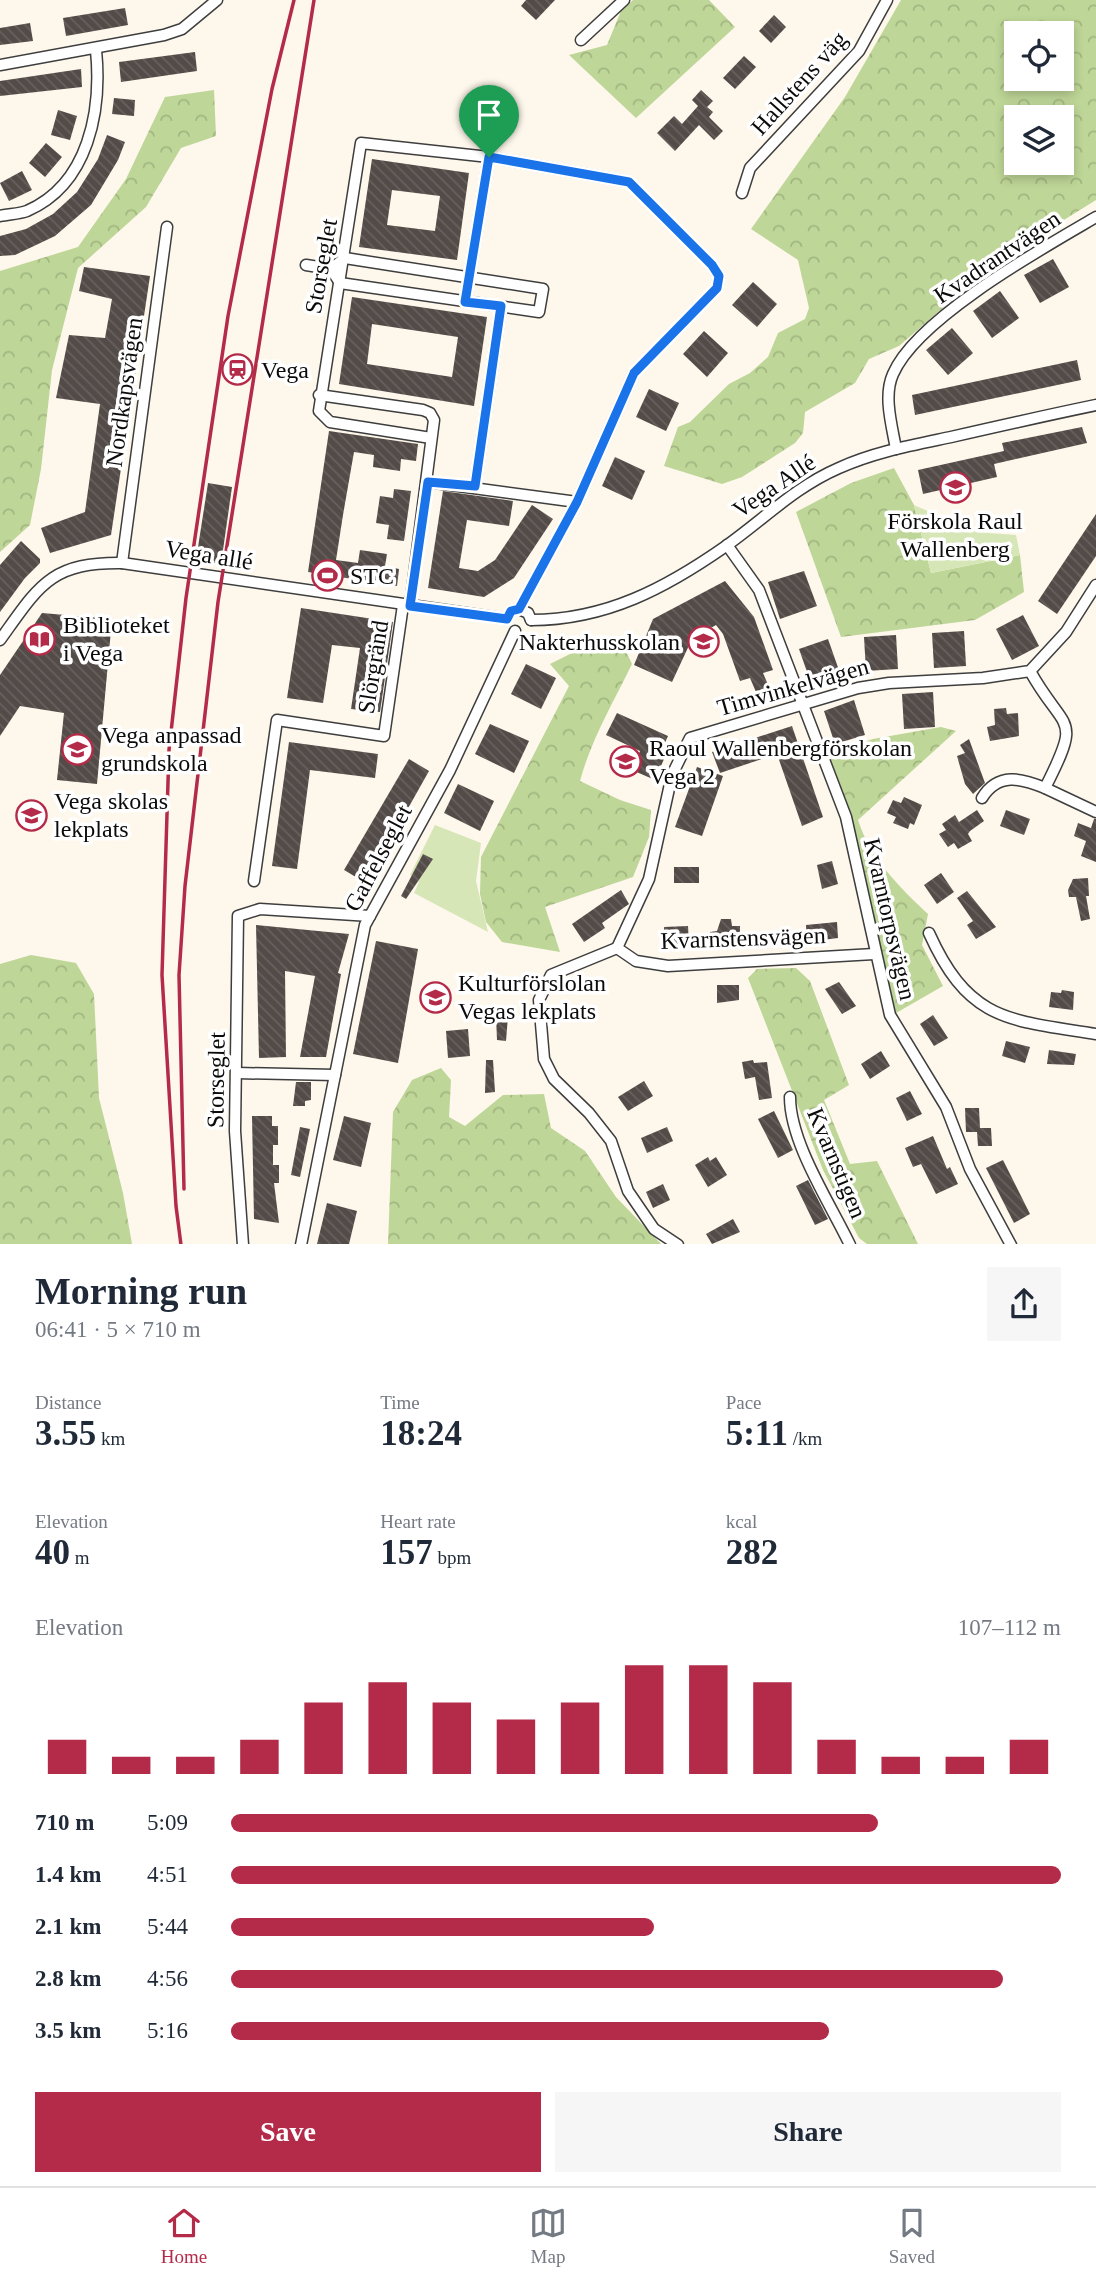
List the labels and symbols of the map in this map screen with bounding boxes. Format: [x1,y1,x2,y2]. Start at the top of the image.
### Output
street label: Hallstens väg [746,26,852,140]
pin [459,85,519,157]
street label: Kvadrantvägen [929,205,1065,309]
street label: Storseglet [300,216,342,316]
street label: Nordkapsvägen [101,316,147,468]
station icon: Vega [221,353,255,387]
place label: Vega [261,357,309,383]
street label: Vega Allé [728,449,820,523]
school or university icon: Förskola Raul Wallenberg [938,470,972,504]
place label: Förskola Raul Wallenberg [887,508,1023,562]
street label: Vega allé [163,535,255,575]
sports icon: STC [310,559,344,593]
place label: STC [350,563,394,589]
place label: Biblioteket i Vega [63,612,170,666]
street label: Slörgränd [353,618,393,716]
library icon: Biblioteket i Vega [23,622,57,656]
school or university icon: Nakterhusskolan [686,625,720,659]
place label: Nakterhusskolan [519,629,680,655]
street label: Timvinkelvägen [714,653,872,721]
place label: Vega anpassad grundskola [101,722,242,776]
school or university icon: Vega anpassad grundskola [61,732,95,766]
place label: Raoul Wallenbergförskolan Vega 2 [649,735,912,789]
school or university icon: Raoul Wallenbergförskolan Vega 2 [609,745,643,779]
place label: Vega skolas lekplats [54,788,168,842]
school or university icon: Vega skolas lekplats [14,798,48,832]
street label: Gaffelseglet [339,800,417,916]
street label: Kvarntorpsvägen [859,836,921,1002]
street label: Kvarnstensvägen [660,922,826,954]
place label: Kulturförslolan Vegas lekplats [458,970,606,1024]
school or university icon: Kulturförslolan Vegas lekplats [418,980,452,1014]
street label: Storseglet [202,1031,230,1128]
street label: Kvarnstigen [802,1104,872,1222]

